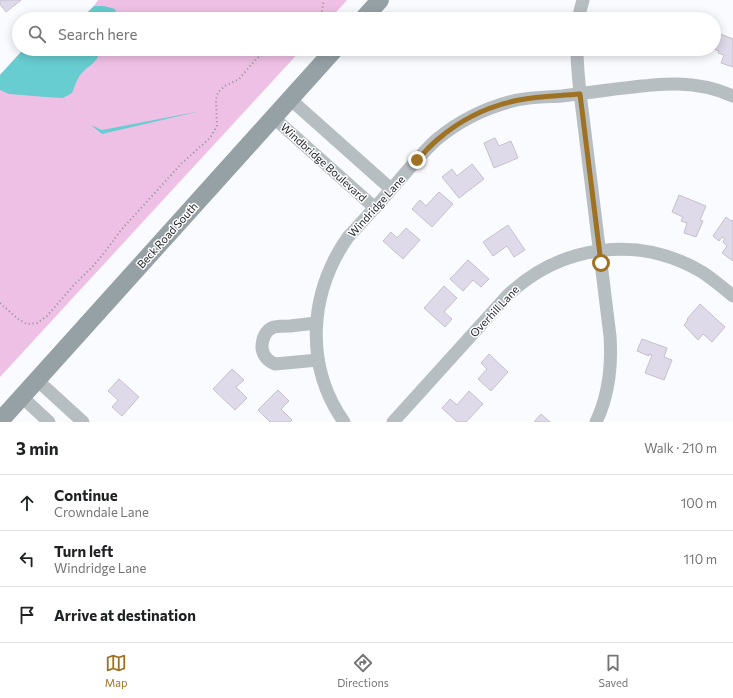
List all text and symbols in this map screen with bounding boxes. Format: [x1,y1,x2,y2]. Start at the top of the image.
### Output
search box [12,12,721,56]
icon: search [26,23,48,45]
text: Search here [58,25,137,43]
street label: Windbridge Boulevard [279,120,369,204]
route end [408,151,426,169]
street label: Windridge Lane [345,172,407,239]
street label: Beck Road South [134,199,200,271]
route start [592,254,610,272]
street label: Overhill Lane [467,282,521,339]
text: 3 min [16,438,59,459]
text: Walk · 210 m [644,440,717,456]
text: Continue [54,486,118,504]
icon: ahead [16,492,38,514]
text: 100 m [681,495,717,511]
text: Crowndale Lane [54,504,149,520]
text: Turn left [54,542,113,560]
icon: left [16,548,38,570]
text: 110 m [684,551,717,567]
text: Windridge Lane [54,560,146,576]
icon: arrive [16,604,38,626]
text: Arrive at destination [54,606,196,624]
tab: Map [105,652,128,689]
tab: Directions [337,652,389,689]
tab: Saved [598,652,628,689]

